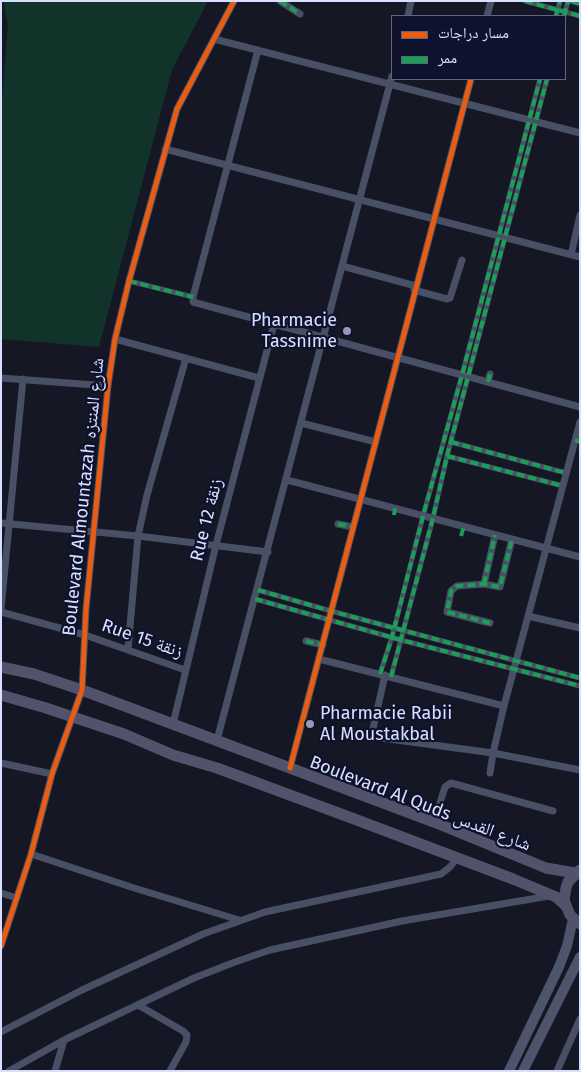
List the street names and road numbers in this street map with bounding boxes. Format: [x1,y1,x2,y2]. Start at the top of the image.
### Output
street label: Boulevard Almountazah شارع المنتزه [59,357,109,637]
street label: Rue 12 زنقة [186,476,228,564]
street label: Rue 15 زنقة [99,615,185,663]
street label: Boulevard Al Quds شارع القدس [306,752,534,856]

